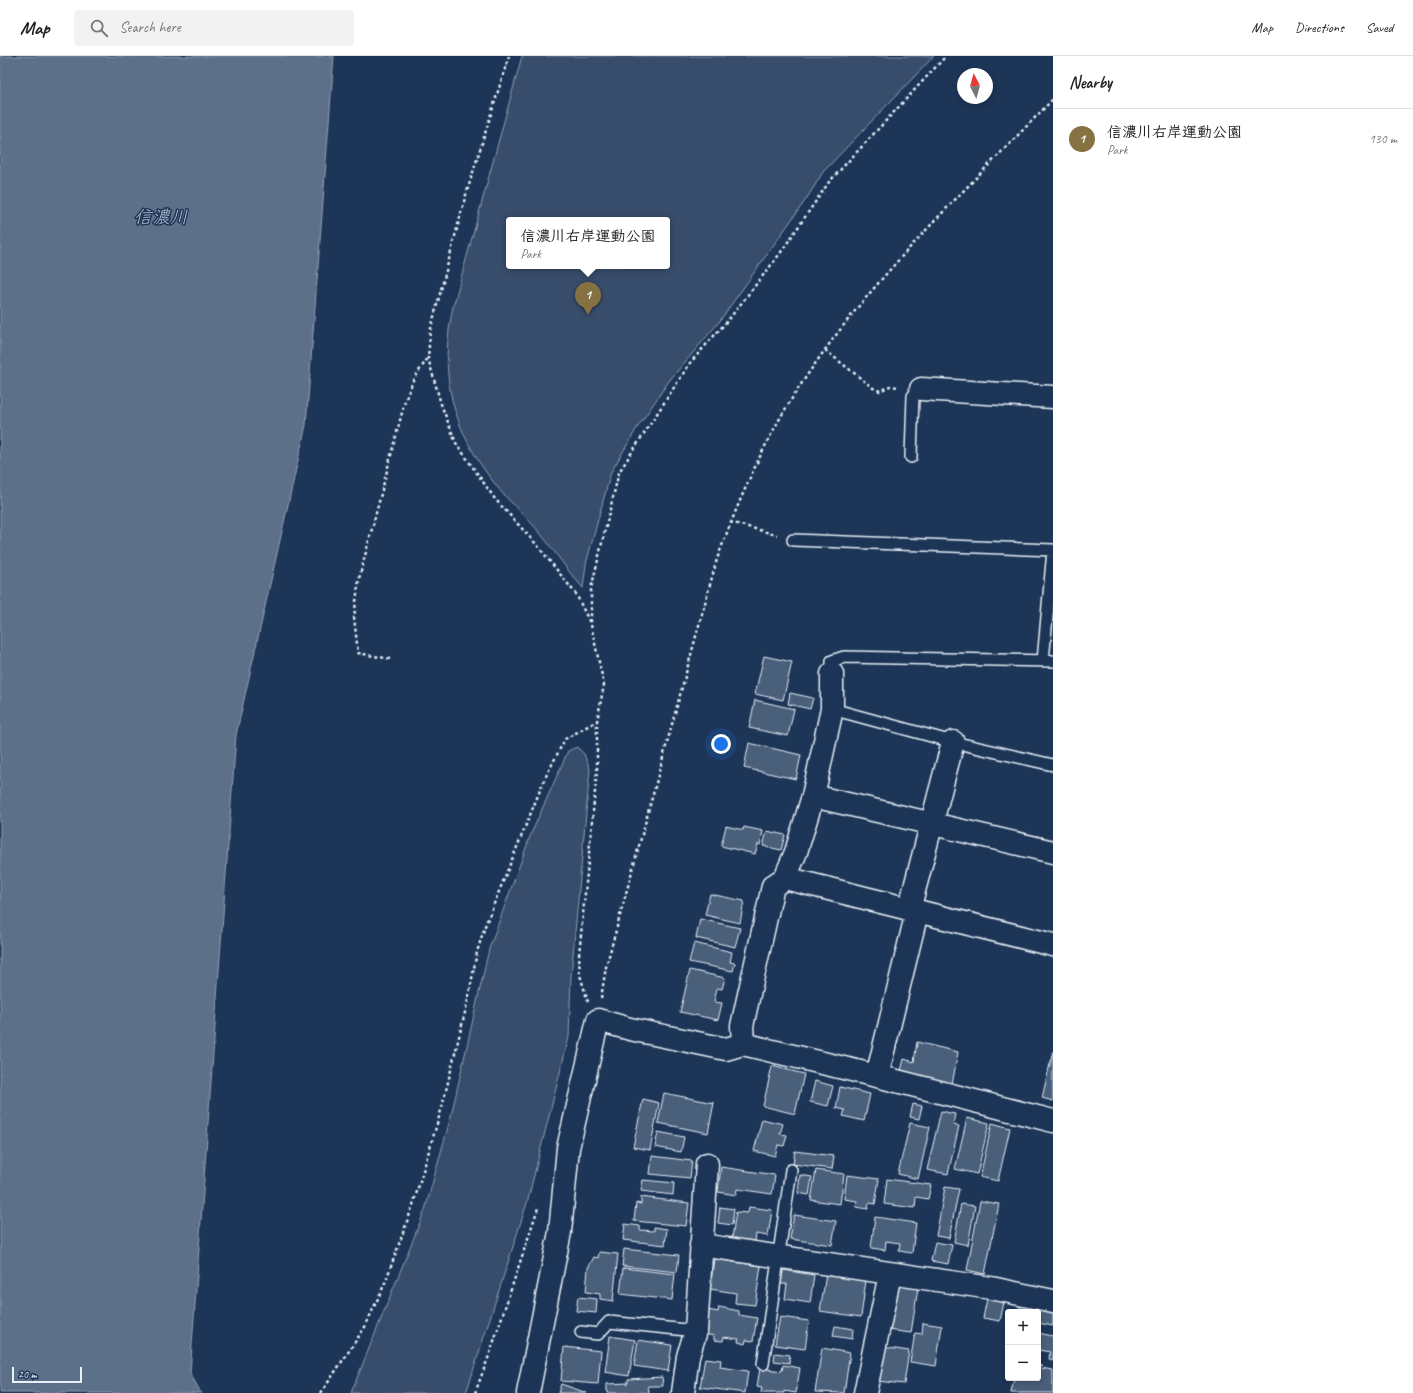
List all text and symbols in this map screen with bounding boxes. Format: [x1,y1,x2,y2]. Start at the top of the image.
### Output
search box [74,10,354,46]
text: Map [20,16,50,40]
icon: search [88,17,110,39]
text: Search here [120,18,181,37]
text: Map [1252,19,1273,36]
text: Directions [1295,19,1344,36]
text: Saved [1366,19,1393,36]
north arrow [957,68,993,104]
text: Nearby [1069,72,1112,93]
text: 信濃川右岸運動公園 [1107,123,1242,142]
text: 1 [1079,131,1085,147]
text: 130 m [1369,131,1397,147]
text: Park [1107,142,1128,158]
water label: 信濃川 [134,206,188,228]
popup [506,217,670,269]
text: 信濃川右岸運動公園 [520,227,656,246]
text: Park [520,246,541,262]
pin: 1 [575,282,601,315]
your location [711,734,731,754]
map controls [1005,1309,1041,1381]
button: + [1005,1309,1041,1345]
button: − [1005,1345,1041,1381]
scale bar [12,1365,82,1384]
text: 20 m [18,1367,37,1381]

